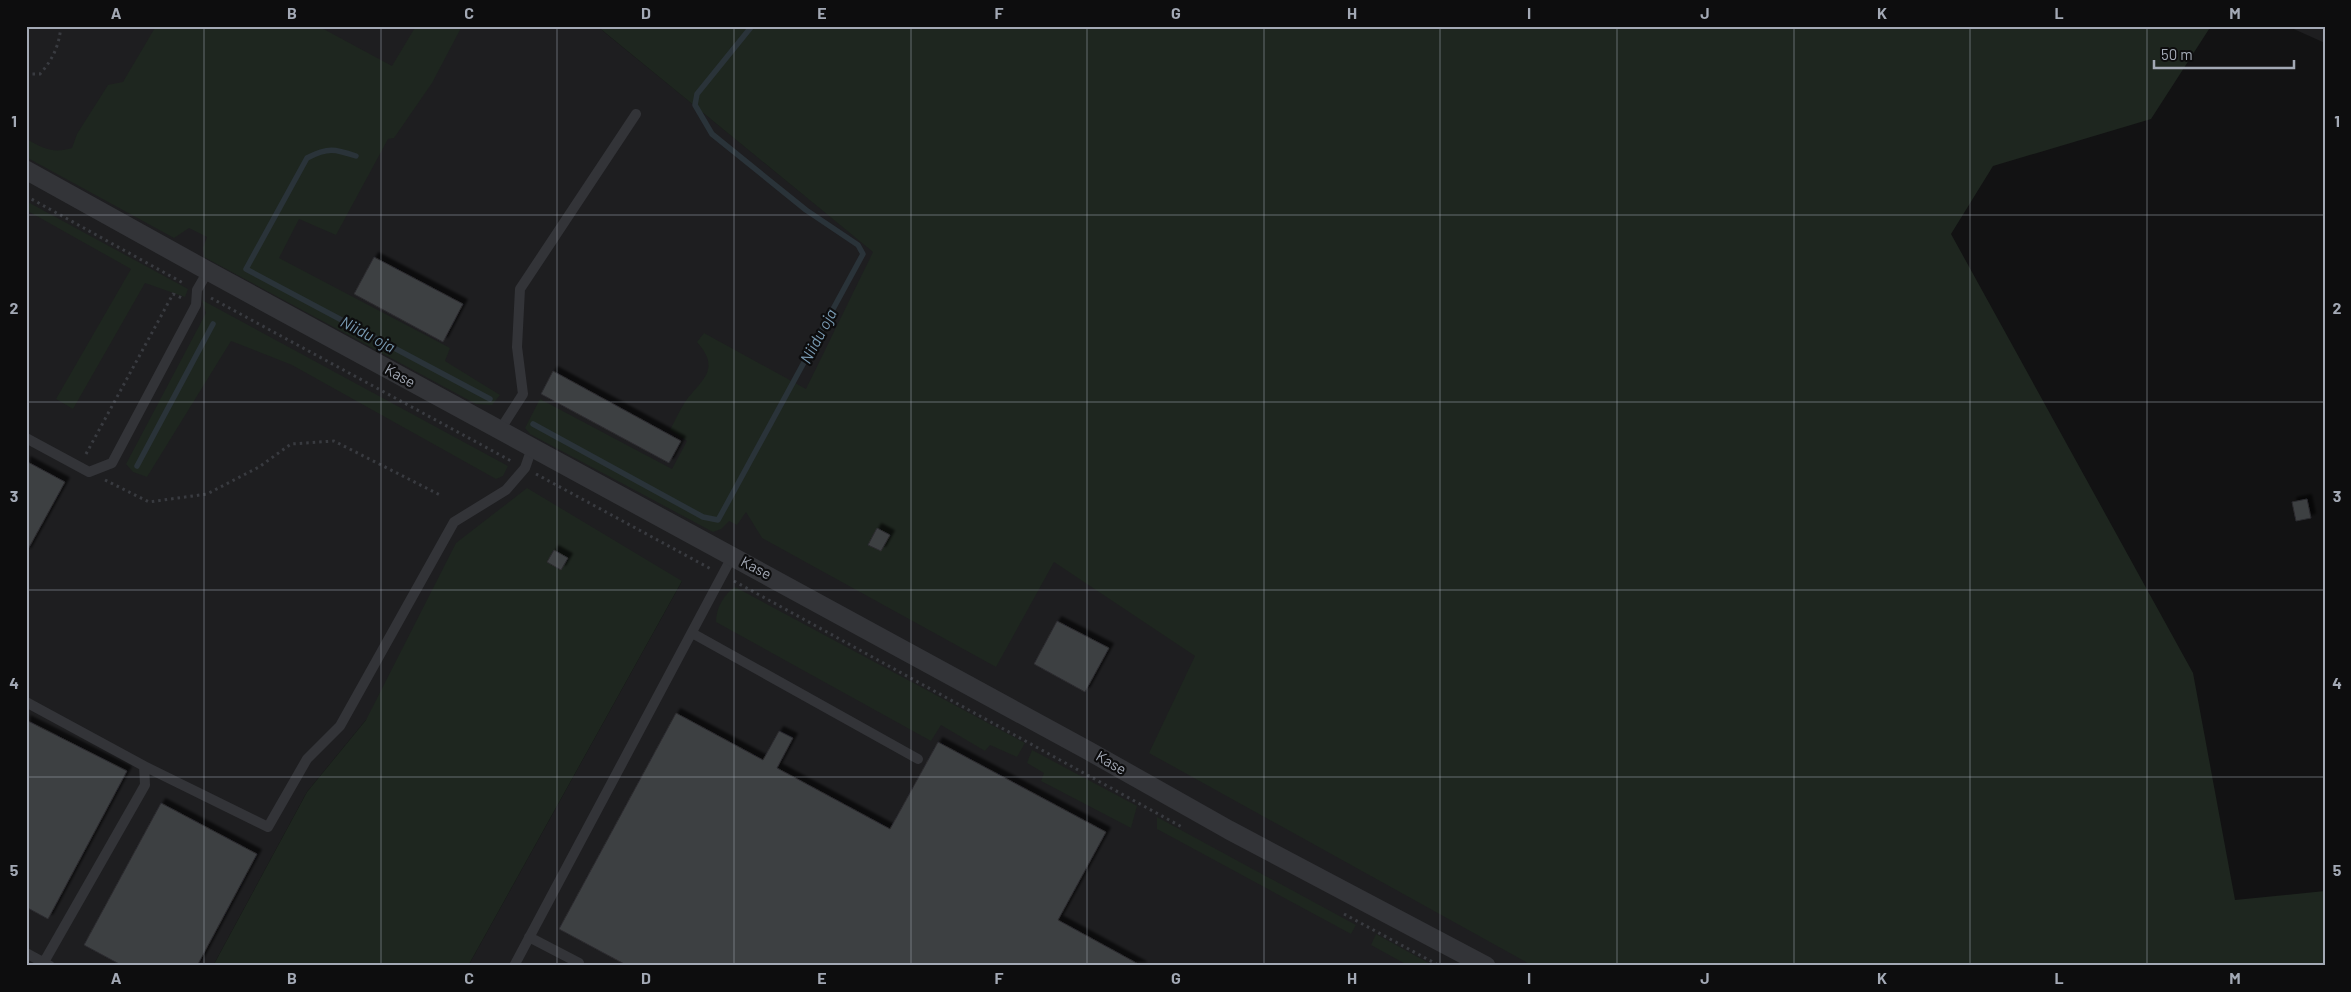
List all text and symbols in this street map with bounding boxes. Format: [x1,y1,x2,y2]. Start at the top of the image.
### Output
text: A [111,3,122,22]
text: B [287,3,297,22]
text: C [464,3,474,22]
text: D [641,3,651,22]
text: E [817,3,827,22]
text: F [995,3,1004,22]
text: G [1171,3,1181,22]
text: H [1347,3,1357,22]
text: I [1527,3,1531,22]
text: J [1700,3,1710,22]
text: K [1877,3,1887,22]
text: L [2054,3,2064,22]
text: M [2229,3,2241,22]
scale bar [2154,38,2294,70]
text: 50 m [2161,45,2193,63]
text: 1 [11,111,17,130]
text: 1 [2334,111,2340,130]
text: 2 [10,298,19,317]
text: 2 [2333,298,2342,317]
water label: Niidu oja [795,305,840,366]
water label: Niidu oja [338,311,399,356]
street label: Kase [382,359,419,391]
text: 3 [10,486,18,505]
text: 3 [2333,486,2341,505]
street label: Kase [738,552,775,583]
text: 4 [9,673,19,692]
text: 4 [2332,673,2342,692]
street label: Kase [1093,746,1130,778]
text: 5 [10,860,19,879]
text: 5 [2333,860,2342,879]
text: A [111,968,122,987]
text: B [287,968,297,987]
text: C [464,968,474,987]
text: D [641,968,651,987]
text: E [817,968,827,987]
text: F [995,968,1004,987]
text: G [1171,968,1181,987]
text: H [1347,968,1357,987]
text: I [1527,968,1531,987]
text: J [1700,968,1710,987]
text: K [1877,968,1887,987]
text: L [2054,968,2064,987]
text: M [2229,968,2241,987]

